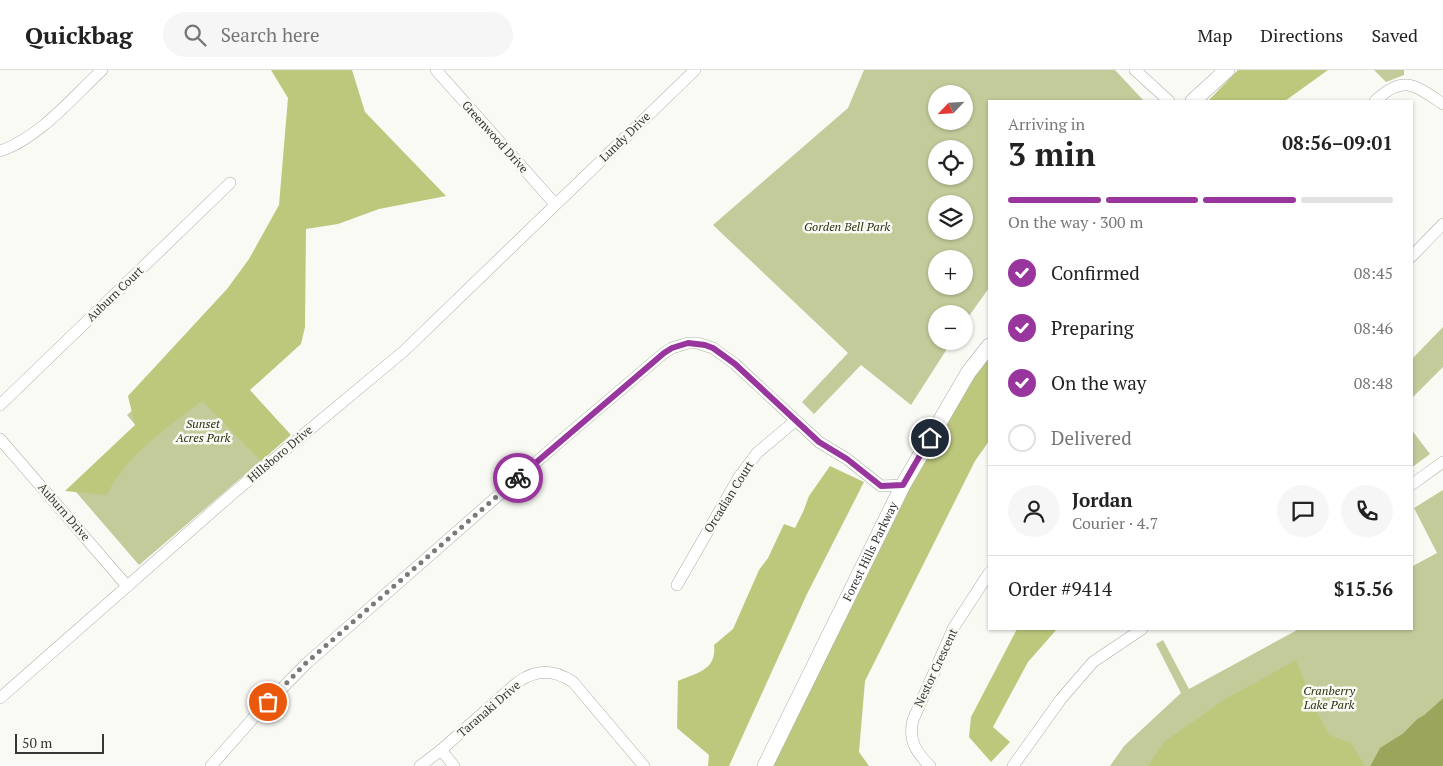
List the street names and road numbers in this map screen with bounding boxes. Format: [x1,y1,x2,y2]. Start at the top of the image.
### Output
street label: Greenwood Drive [459,97,532,176]
street label: Lundy Drive [596,109,653,165]
street label: Auburn Court [83,262,147,324]
street label: Hillsboro Drive [244,422,315,485]
street label: Orcadian Court [701,458,757,535]
street label: Auburn Drive [35,480,94,544]
street label: Forest Hills Parkway [839,498,901,603]
street label: Nestor Crescent [911,626,961,710]
street label: Taranaki Drive [454,677,523,740]

